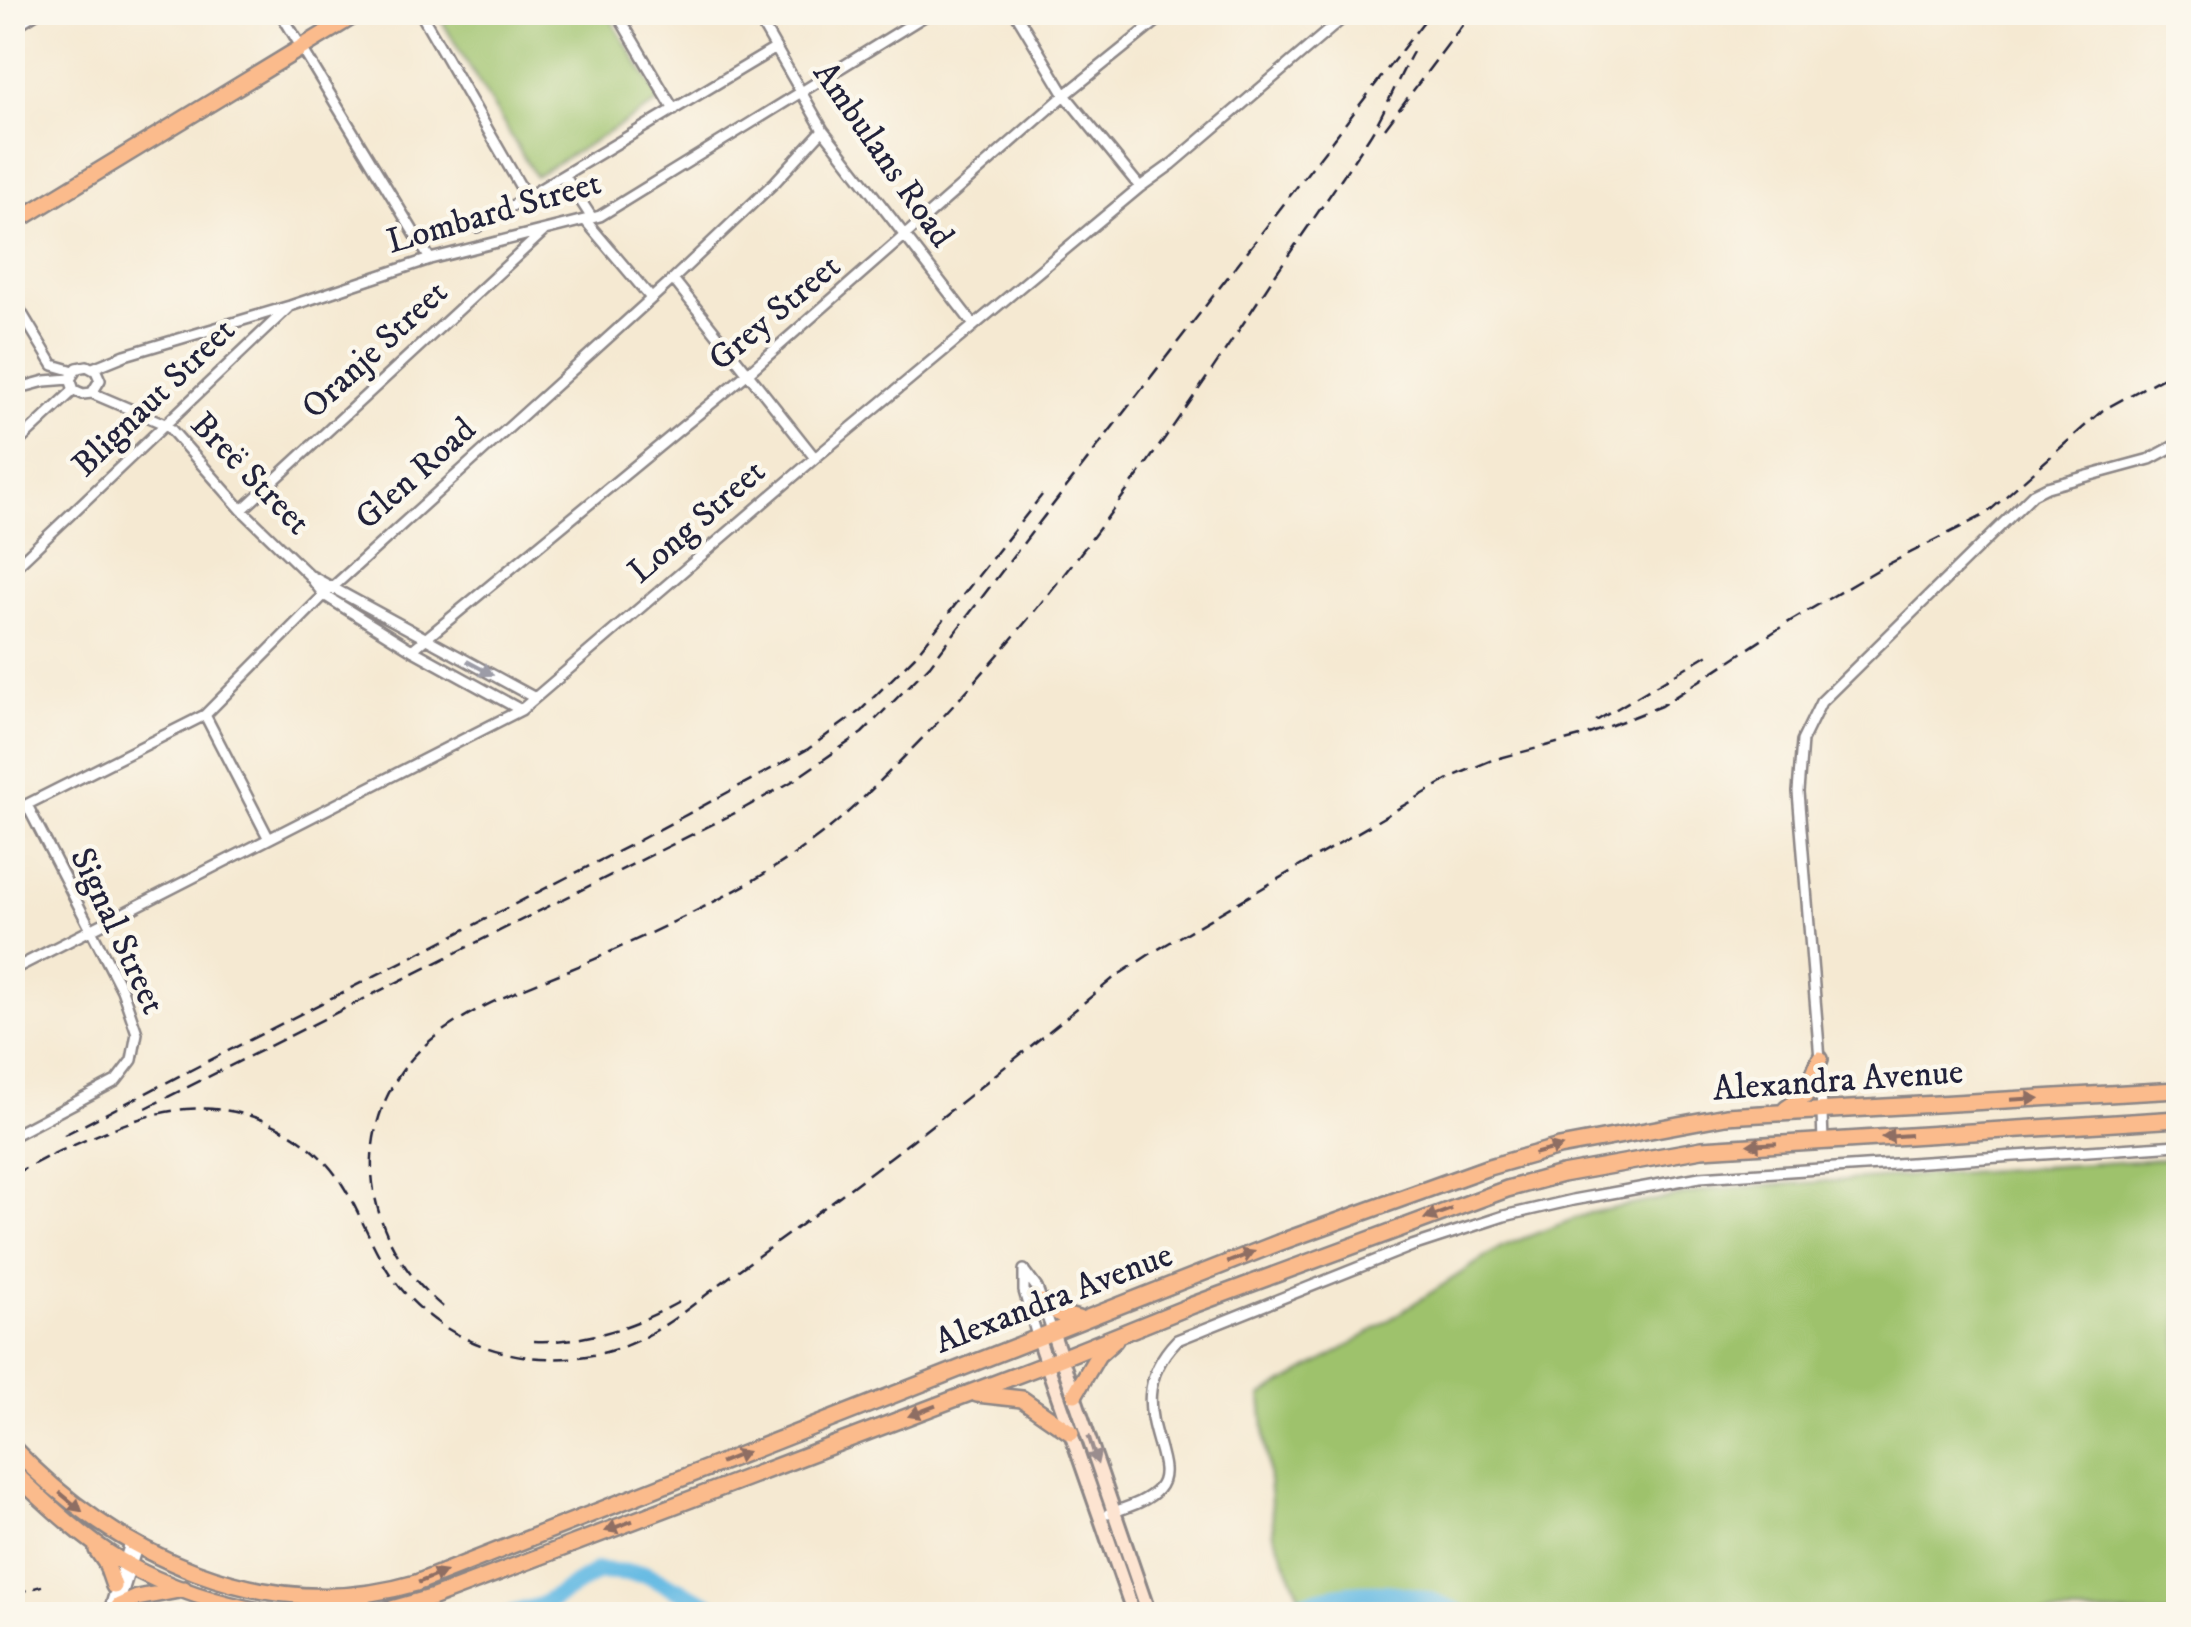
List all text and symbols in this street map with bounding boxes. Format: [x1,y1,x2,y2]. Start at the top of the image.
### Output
street label: Ambulans Road [803,53,964,257]
street label: Lombard Street [382,161,606,265]
street label: Grey Street [700,245,850,381]
street label: Oranje Street [293,271,457,429]
street label: Blignaut Street [63,309,245,487]
street label: Breë Street [181,403,319,545]
street label: Glen Road [346,408,486,540]
street label: Long Street [619,450,775,594]
one-way arrow [465,659,494,676]
street label: Signal Street [59,841,175,1021]
street label: Alexandra Avenue [1711,1050,1965,1112]
one-way arrow [2009,1091,2041,1107]
one-way arrow [1880,1128,1912,1144]
one-way arrow [1746,1136,1778,1152]
one-way arrow [1533,1142,1564,1158]
one-way arrow [1422,1206,1452,1222]
street label: Alexandra Avenue [929,1233,1179,1365]
one-way arrow [1226,1249,1256,1265]
one-way arrow [907,1404,937,1419]
one-way arrow [1087,1435,1102,1465]
one-way arrow [719,1449,749,1465]
one-way arrow [58,1491,83,1513]
one-way arrow [603,1519,633,1534]
one-way arrow [417,1569,447,1584]

